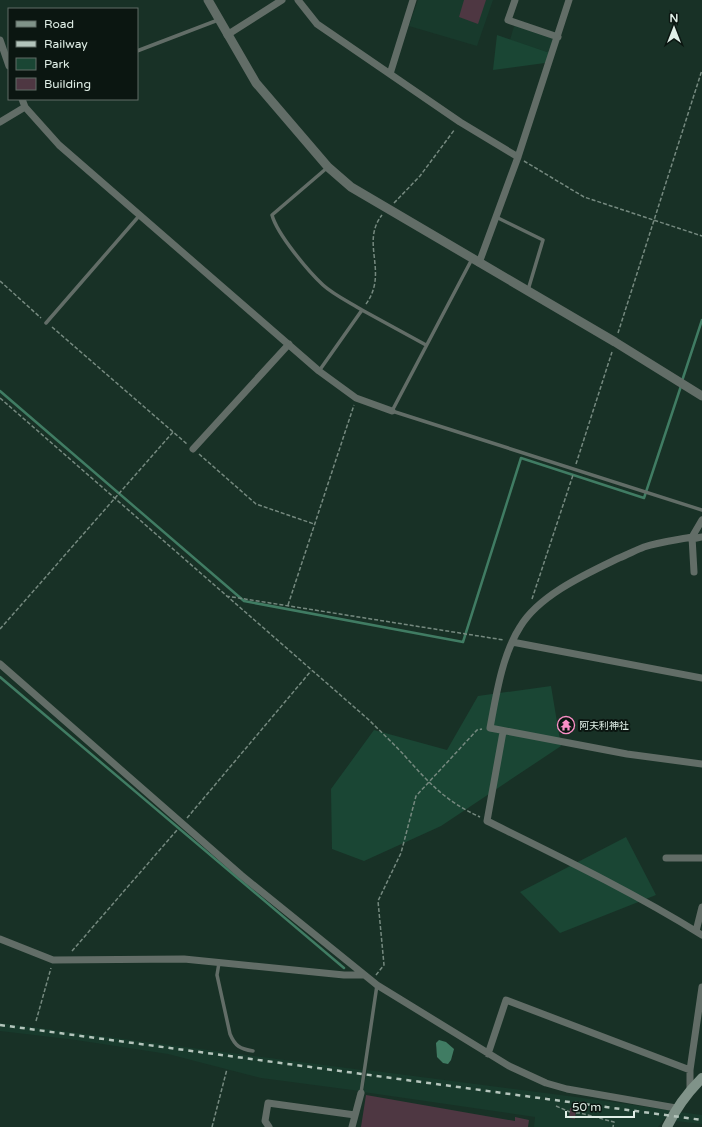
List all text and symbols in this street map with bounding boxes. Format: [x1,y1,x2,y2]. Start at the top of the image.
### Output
legend [8,8,138,100]
north arrow [654,8,694,48]
text: N [670,12,678,25]
text: Road [44,17,74,31]
text: Railway [44,37,88,51]
text: Park [44,57,70,71]
text: Building [44,77,91,91]
temple icon: 阿夫利神社 [556,715,576,735]
place label: 阿夫利神社 [579,720,629,732]
scale bar [566,1093,634,1119]
text: 50 m [572,1100,601,1114]

